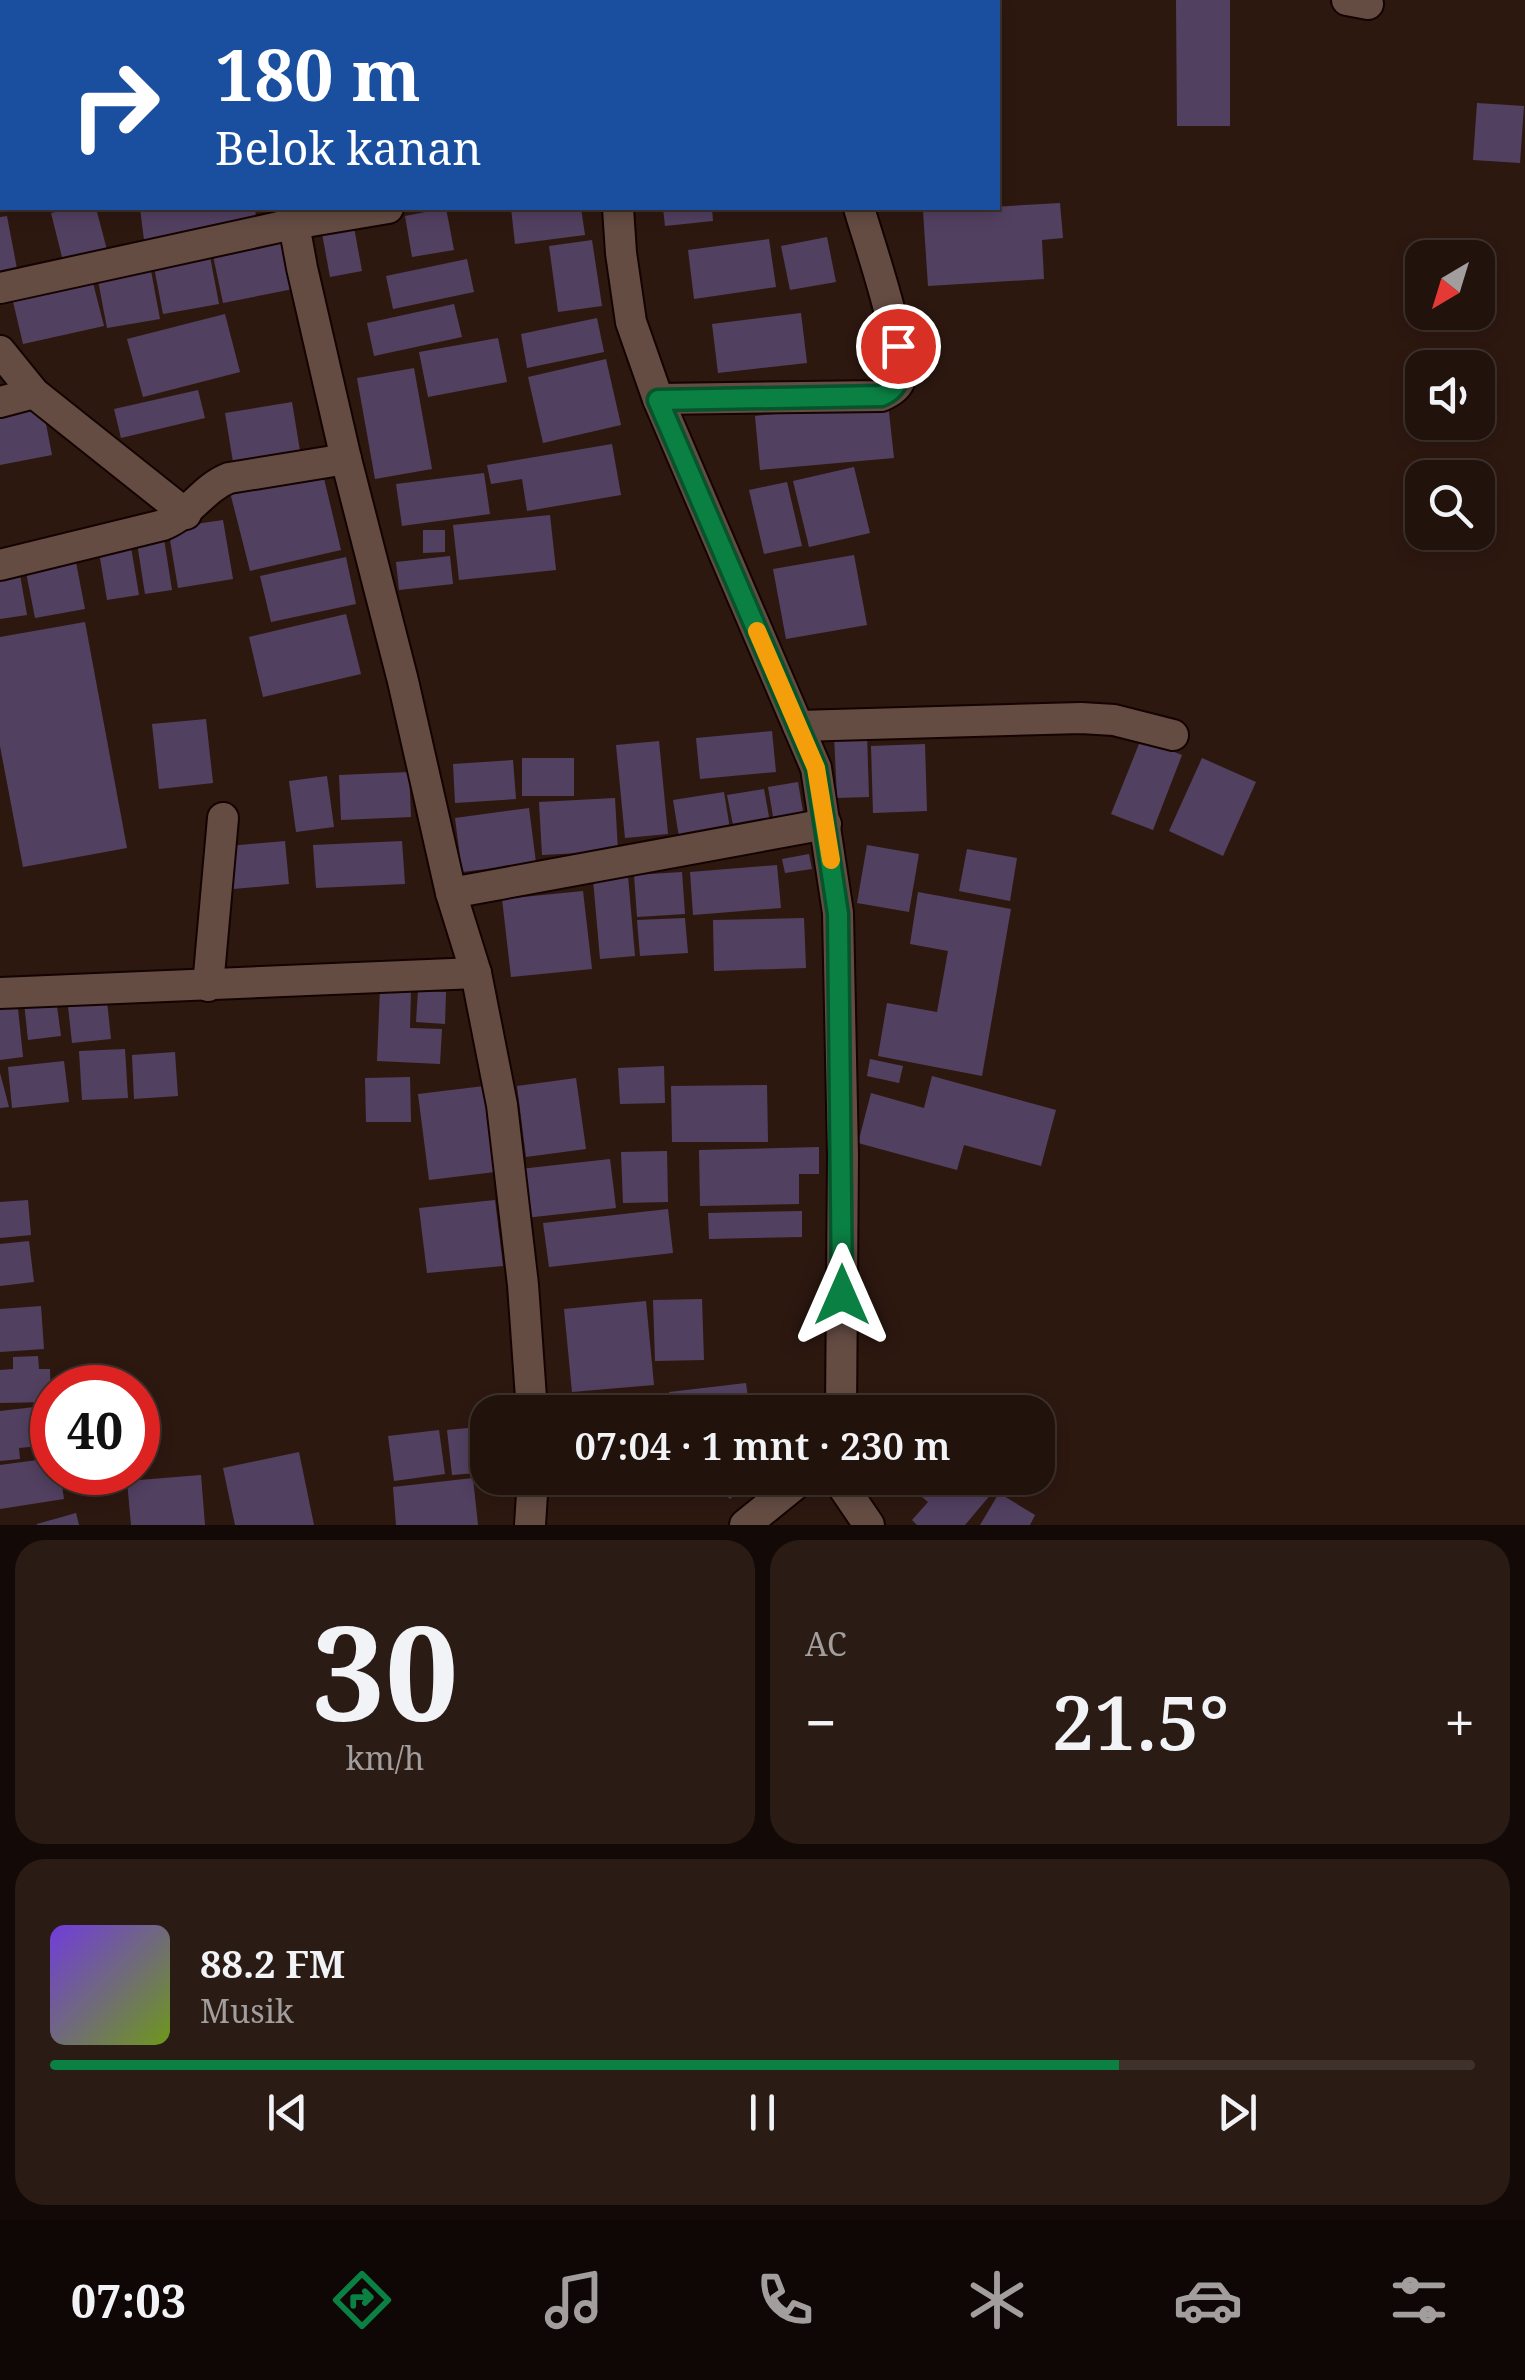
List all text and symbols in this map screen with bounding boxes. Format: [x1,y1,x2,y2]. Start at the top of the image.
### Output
text: 180 m [215,26,421,122]
icon: right [50,40,180,170]
text: Belok kanan [215,117,482,178]
north arrow [1405,240,1495,330]
map controls [1405,240,1495,550]
pin [856,304,941,389]
icon: arrive [871,319,926,374]
button: sound [1405,350,1495,440]
button: search [1405,460,1495,550]
position arrow [790,1243,894,1347]
speed limit sign: 40 [30,1365,160,1495]
text: 07:04 · 1 mnt · 230 m [574,1419,951,1471]
text: 30 [312,1582,458,1759]
text: AC [805,1622,847,1665]
text: 21.5° [1052,1670,1229,1772]
text: − [805,1684,837,1759]
text: + [1444,1684,1475,1759]
text: km/h [346,1736,424,1779]
text: 88.2 FM [200,1937,345,1989]
text: Musik [200,1989,294,2032]
icon: previous [260,2085,315,2140]
icon: pause [735,2085,790,2140]
icon: next [1210,2085,1265,2140]
icon: directions [327,2265,397,2335]
icon: music [539,2265,609,2335]
icon: phone [750,2265,820,2335]
icon: climate [962,2265,1032,2335]
icon: car [1173,2265,1243,2335]
icon: filters [1384,2265,1454,2335]
text: 07:03 [71,2270,186,2331]

